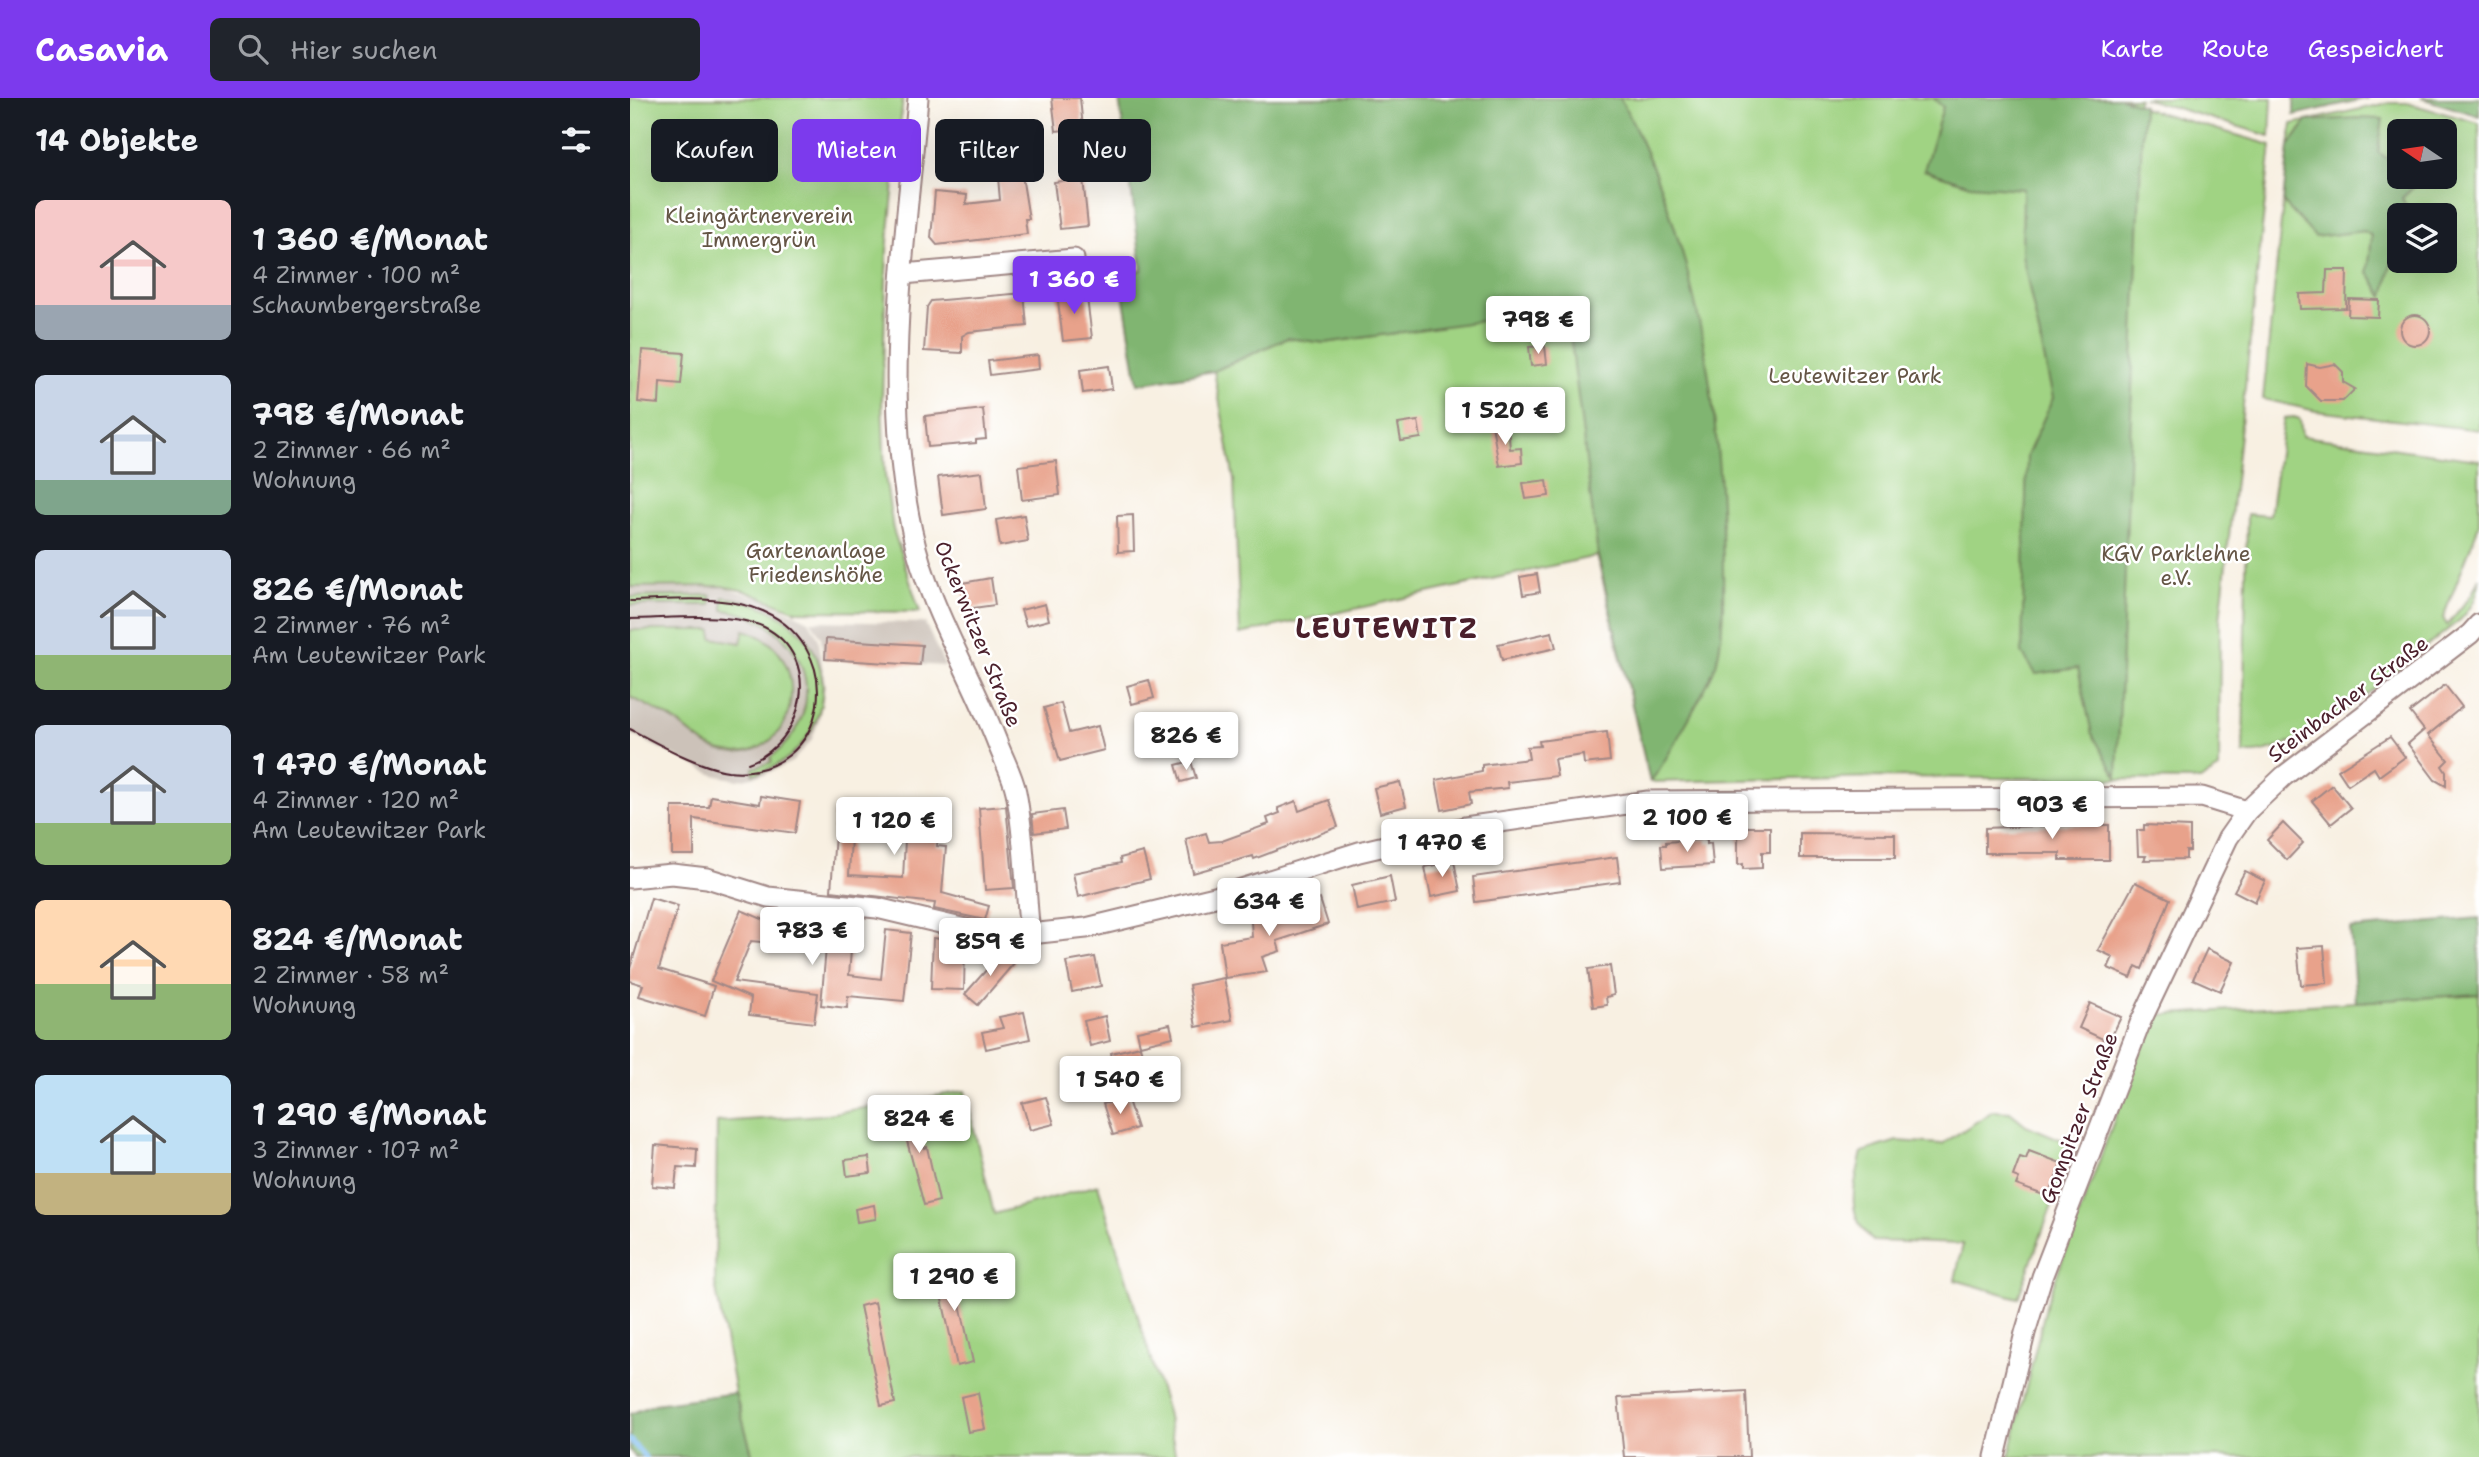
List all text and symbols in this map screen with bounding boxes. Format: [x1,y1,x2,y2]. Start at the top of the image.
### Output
search box [210,18,700,81]
text: Casavia [35,27,168,72]
icon: search [234,30,272,68]
text: Hier suchen [290,32,437,67]
text: Karte [2100,33,2164,65]
text: Route [2202,33,2269,65]
text: Gespeichert [2307,33,2444,65]
chip: Kaufen [651,119,778,182]
chip: Mieten [792,119,921,182]
chip: Filter [935,119,1044,182]
chip: Neu [1058,119,1151,182]
north arrow [2387,119,2457,189]
map controls [2387,119,2457,273]
text: 14 Objekte [35,120,198,161]
icon: filters [557,121,595,159]
park label: Kleingärtnerverein Immergrün [665,202,853,254]
button: layers [2387,203,2457,273]
text: 1 360 €/Monat [252,219,488,260]
icon: home [91,228,175,312]
pin: 1 360 € [1009,256,1139,316]
text: 4 Zimmer · 100 m² [252,260,460,290]
text: 1 360 € [1029,264,1119,294]
text: Schaumbergerstraße [252,290,482,320]
pin: 798 € [1489,296,1587,356]
text: 798 € [1502,304,1574,334]
park label: Leutewitzer Park [1768,362,1942,390]
pin: 1 520 € [1440,388,1570,447]
text: 798 €/Monat [252,394,464,435]
text: 1 520 € [1461,395,1549,425]
icon: home [91,403,175,487]
text: 2 Zimmer · 66 m² [252,435,451,465]
text: Wohnung [252,465,356,495]
park label: Gartenanlage Friedenshöhe [746,537,886,589]
street label: Ockerwitzer Straße [928,537,1028,731]
park label: KGV Parklehne e.V. [2101,540,2251,592]
text: 826 €/Monat [252,569,463,610]
icon: home [91,578,175,662]
district label: LEUTEWITZ [1295,609,1479,647]
text: 2 Zimmer · 76 m² [252,610,451,640]
street label: Steinbacher Straße [2262,629,2434,769]
text: Am Leutewitzer Park [252,640,486,670]
pin: 826 € [1137,712,1235,772]
text: 826 € [1150,720,1222,750]
text: 1 470 €/Monat [252,744,487,785]
icon: home [91,753,175,837]
pin: 903 € [2003,782,2101,841]
text: 4 Zimmer · 120 m² [252,785,459,815]
text: 903 € [2016,789,2088,819]
pin: 2 100 € [1622,794,1752,854]
pin: 1 120 € [829,798,959,857]
text: 2 100 € [1642,802,1732,832]
text: 1 120 € [852,805,936,835]
text: Am Leutewitzer Park [252,815,486,845]
pin: 1 470 € [1377,820,1507,879]
text: 1 470 € [1397,827,1487,857]
pin: 634 € [1220,878,1318,938]
text: 634 € [1233,886,1305,916]
pin: 783 € [763,908,861,967]
text: 783 € [776,915,848,945]
pin: 859 € [941,918,1039,978]
text: 824 €/Monat [252,919,463,960]
text: 859 € [955,926,1025,956]
icon: home [91,928,175,1012]
text: 2 Zimmer · 58 m² [252,960,449,990]
text: Wohnung [252,990,356,1020]
street label: Gompitzer Straße [2033,1028,2125,1208]
pin: 1 540 € [1055,1056,1185,1116]
text: 1 540 € [1076,1064,1164,1094]
text: 1 290 €/Monat [252,1094,487,1135]
pin: 824 € [870,1096,968,1155]
icon: home [91,1103,175,1187]
text: 824 € [884,1103,954,1133]
text: 3 Zimmer · 107 m² [252,1135,459,1165]
text: Wohnung [252,1165,356,1195]
pin: 1 290 € [889,1254,1019,1313]
text: 1 290 € [909,1261,999,1291]

